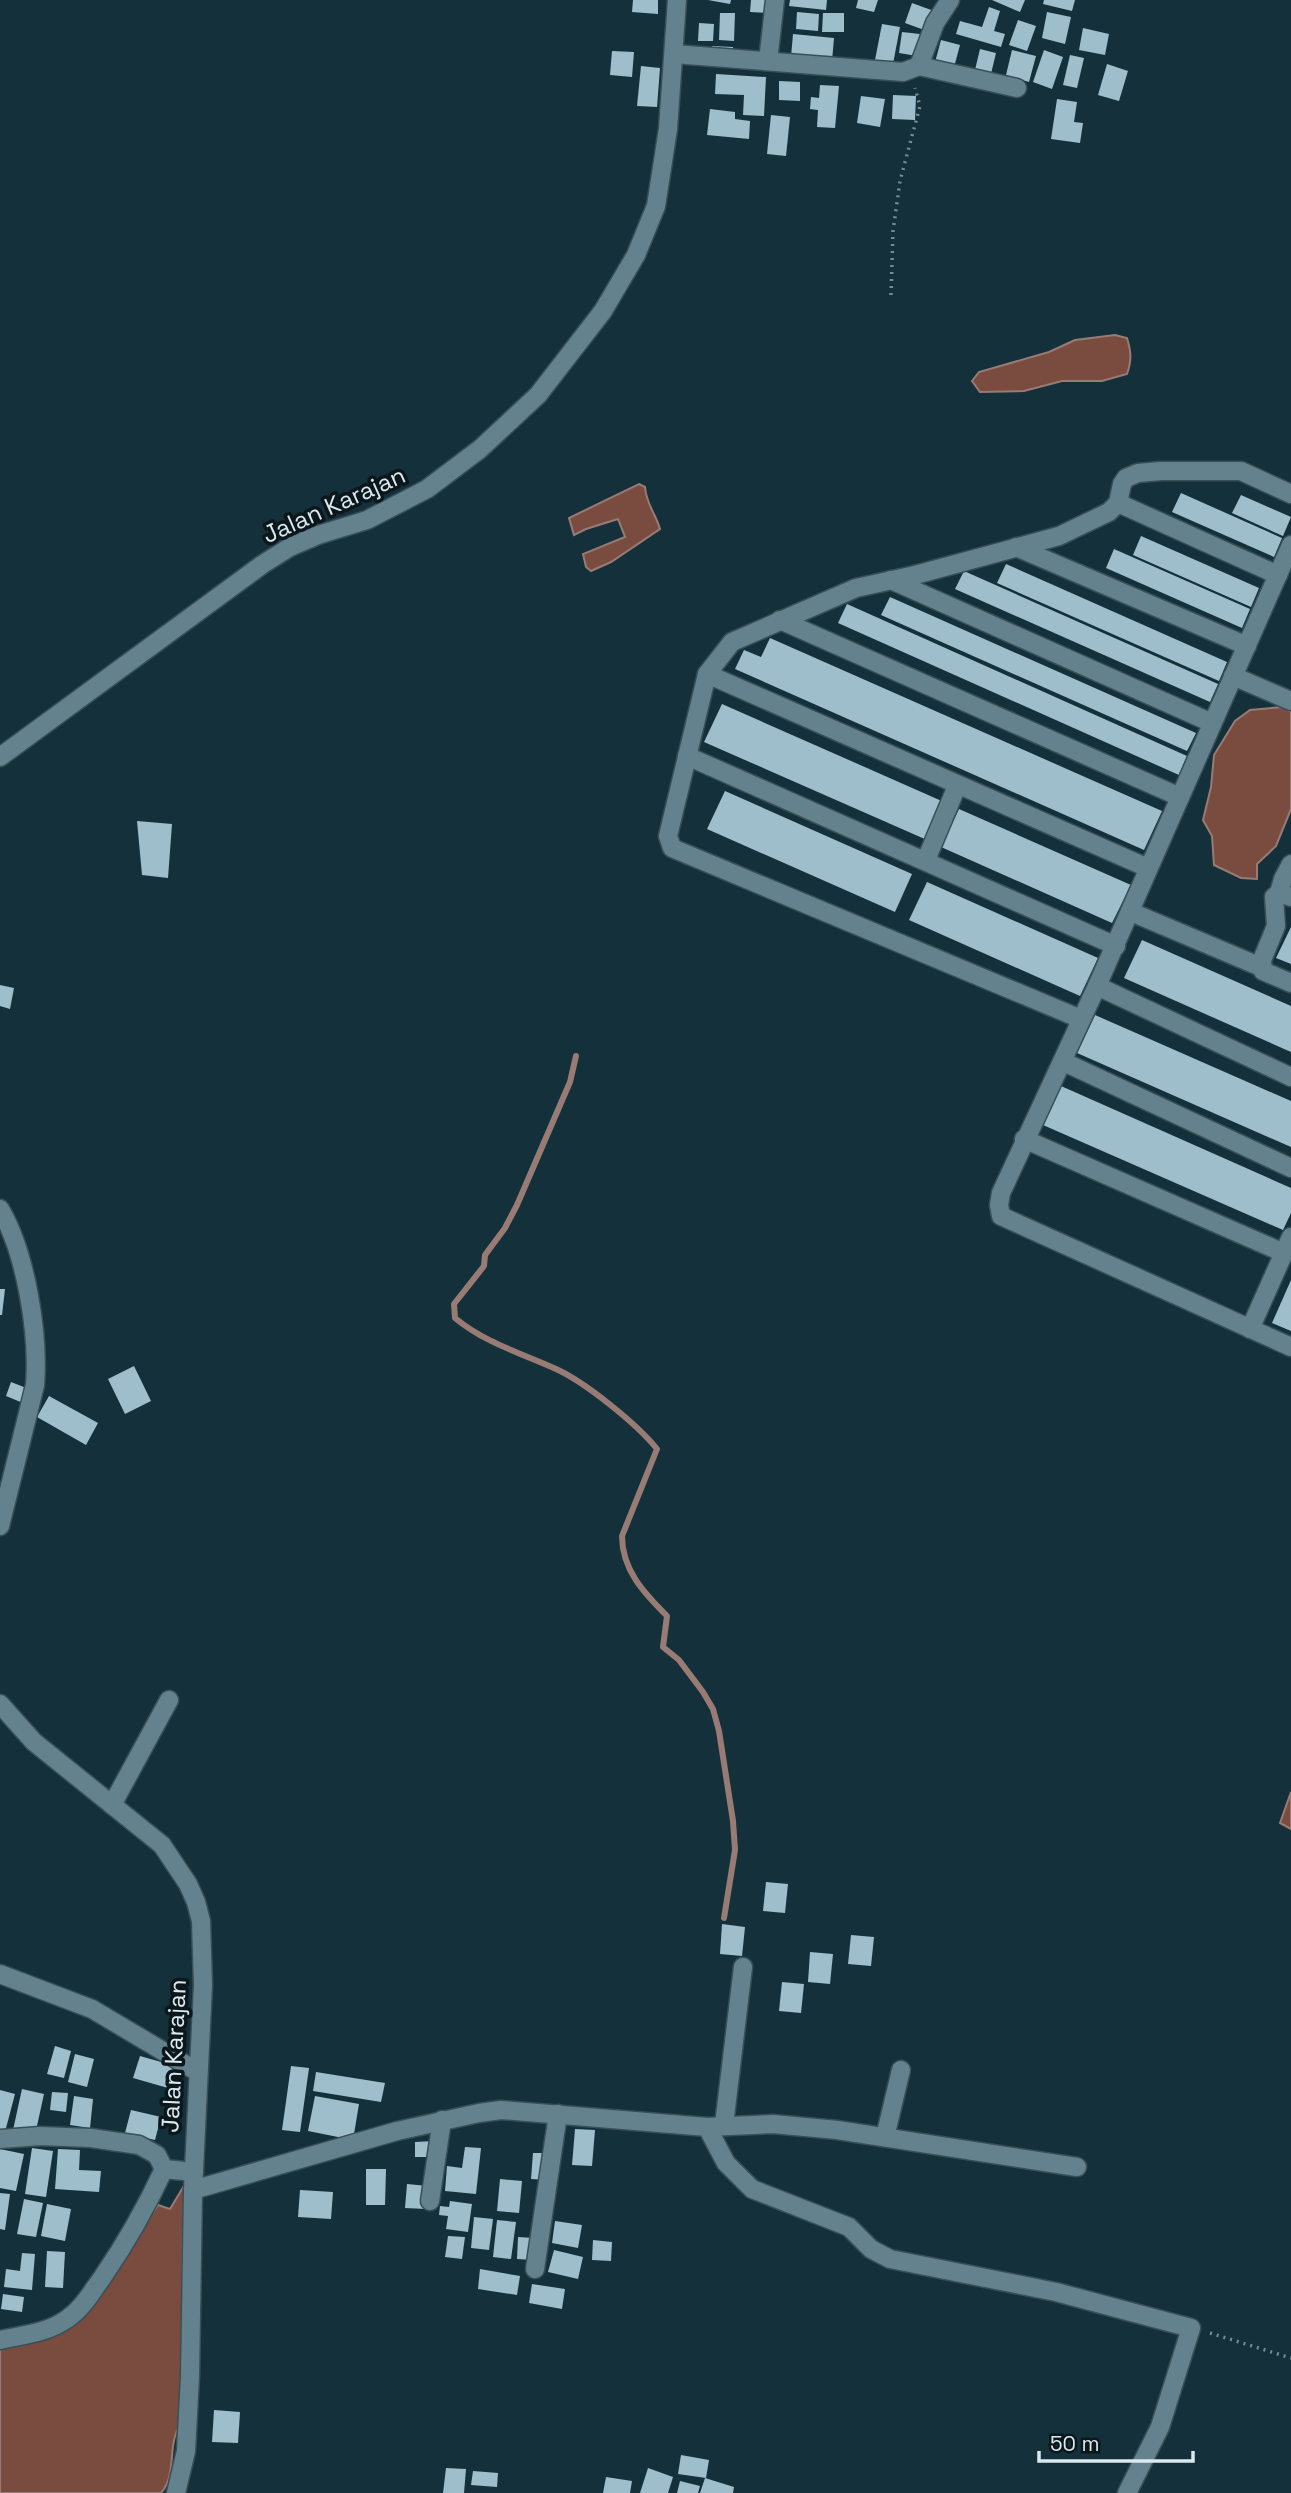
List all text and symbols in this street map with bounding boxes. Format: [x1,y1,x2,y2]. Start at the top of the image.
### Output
street label: Jalan Karajan [257,459,410,550]
street label: Jalan Karajan [154,1979,193,2133]
scale bar [1039,2420,1193,2464]
text: 50 m [1050,2430,1100,2457]

